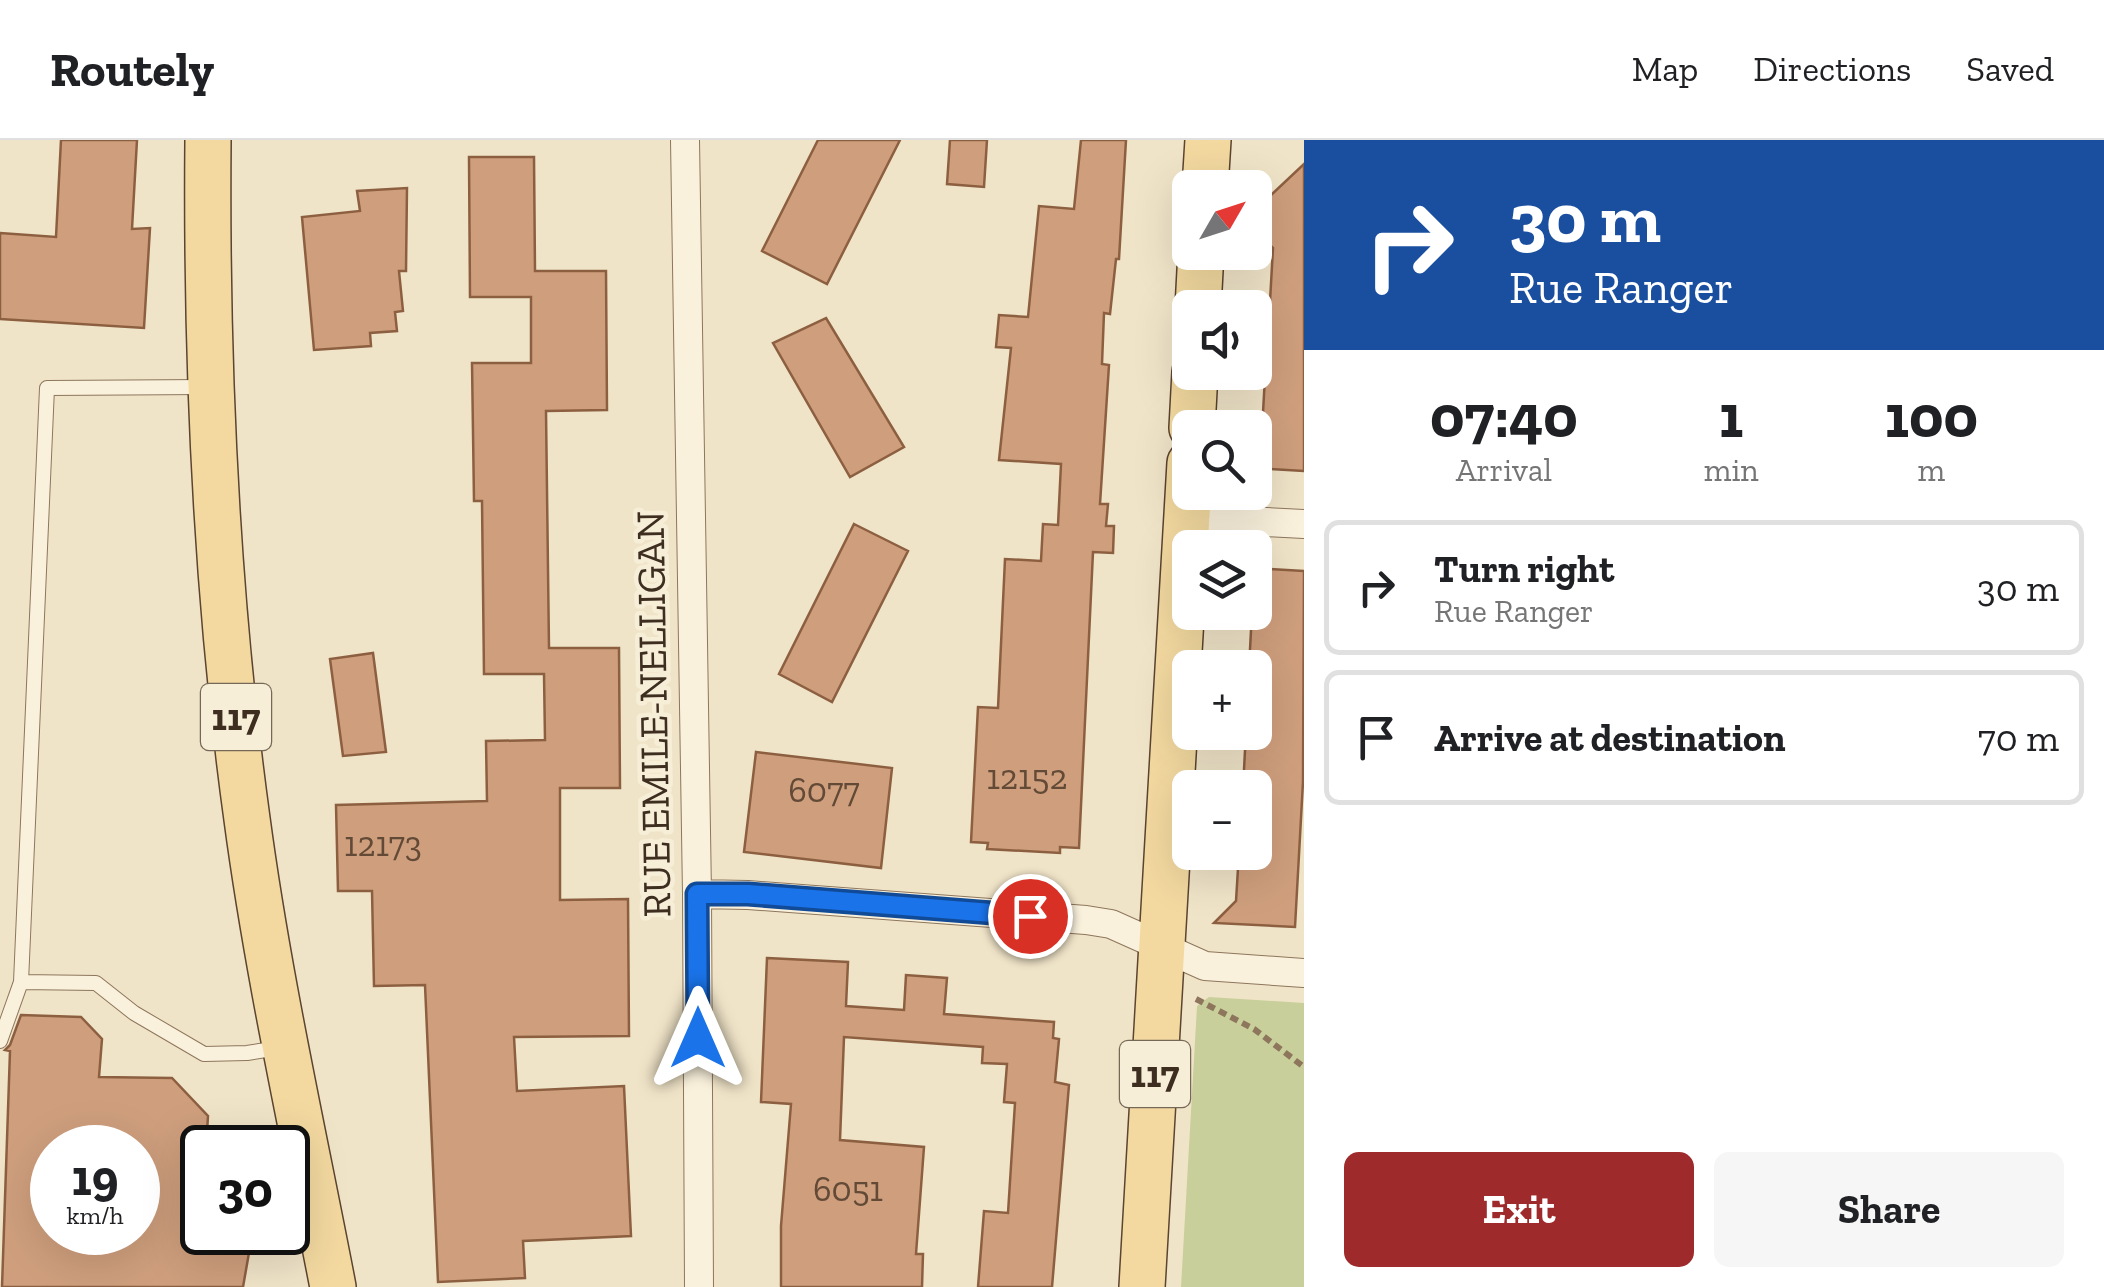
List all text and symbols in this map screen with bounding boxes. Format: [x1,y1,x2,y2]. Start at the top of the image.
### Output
text: Routely [50,41,214,98]
text: Map [1632,48,1698,90]
text: Directions [1753,48,1911,90]
text: Saved [1966,48,2054,90]
north arrow [1172,170,1272,270]
map controls [1172,170,1272,870]
text: 30 m [1509,176,1661,260]
icon: right [1344,180,1474,310]
text: Rue Ranger [1509,261,1733,315]
button: sound [1172,290,1272,390]
text: 07:40 [1430,380,1578,452]
text: 1 [1719,380,1743,452]
text: 100 [1885,380,1978,452]
button: search [1172,410,1272,510]
text: Arrival [1456,451,1552,489]
text: min [1704,451,1759,489]
text: m [1918,451,1945,489]
street label: RUE EMILE-NELLIGAN [625,510,681,918]
button: layers [1172,530,1272,630]
text: Turn right [1434,546,1614,592]
icon: right [1349,560,1404,615]
text: 30 m [1977,565,2059,611]
text: Rue Ranger [1434,592,1594,630]
button: + [1172,650,1272,750]
road number: 117 [201,684,271,750]
icon: arrive [1349,710,1404,765]
text: Arrive at destination [1434,715,1785,761]
text: 70 m [1978,715,2059,761]
house number: 12152 [987,756,1067,798]
house number: 6077 [788,769,860,811]
button: − [1172,770,1272,870]
house number: 12173 [344,823,422,865]
pin [988,874,1073,959]
icon: arrive [1003,889,1058,944]
position arrow [646,986,750,1090]
road number: 117 [1120,1041,1190,1107]
speed limit sign: 30 [180,1125,310,1255]
text: 19 [72,1148,118,1208]
button: Exit [1344,1152,1694,1267]
button: Share [1714,1152,2064,1267]
house number: 6051 [813,1168,883,1210]
text: km/h [66,1200,124,1230]

